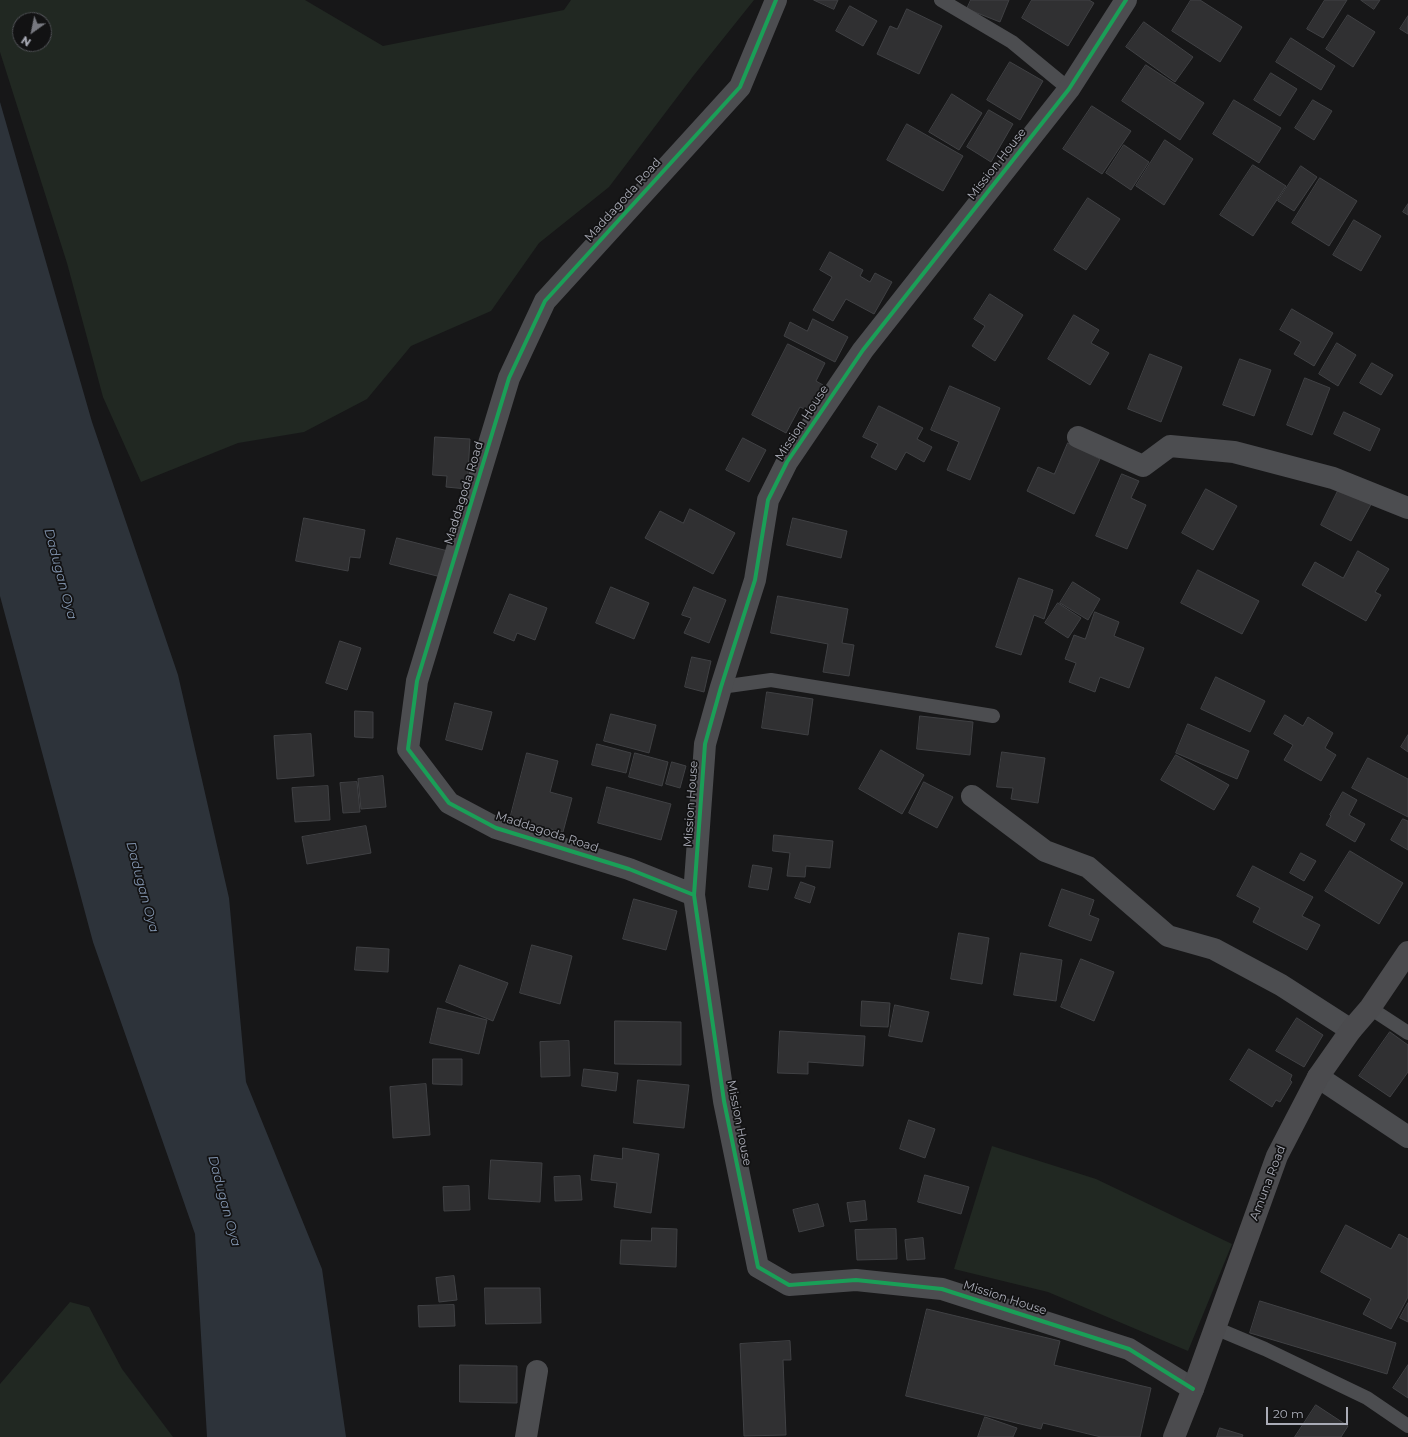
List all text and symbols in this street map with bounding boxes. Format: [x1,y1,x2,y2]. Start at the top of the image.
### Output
north arrow [12,12,52,52]
text: N [18,33,34,50]
street label: Mission House [965,125,1029,203]
street label: Maddagoda Road [582,155,664,245]
street label: Mission House [772,383,832,463]
street label: Maddagoda Road [441,440,487,546]
water label: Dadugan Oya [40,527,80,621]
street label: Mission House [681,760,701,848]
street label: Maddagoda Road [494,809,600,855]
water label: Dadugan Oya [122,840,162,934]
street label: Mission House [724,1079,754,1167]
street label: Amuna Road [1247,1143,1289,1223]
water label: Dadugan Oya [204,1154,244,1248]
street label: Mission House [961,1278,1049,1318]
scale bar [1268,1399,1350,1425]
text: 20 m [1273,1406,1304,1421]

